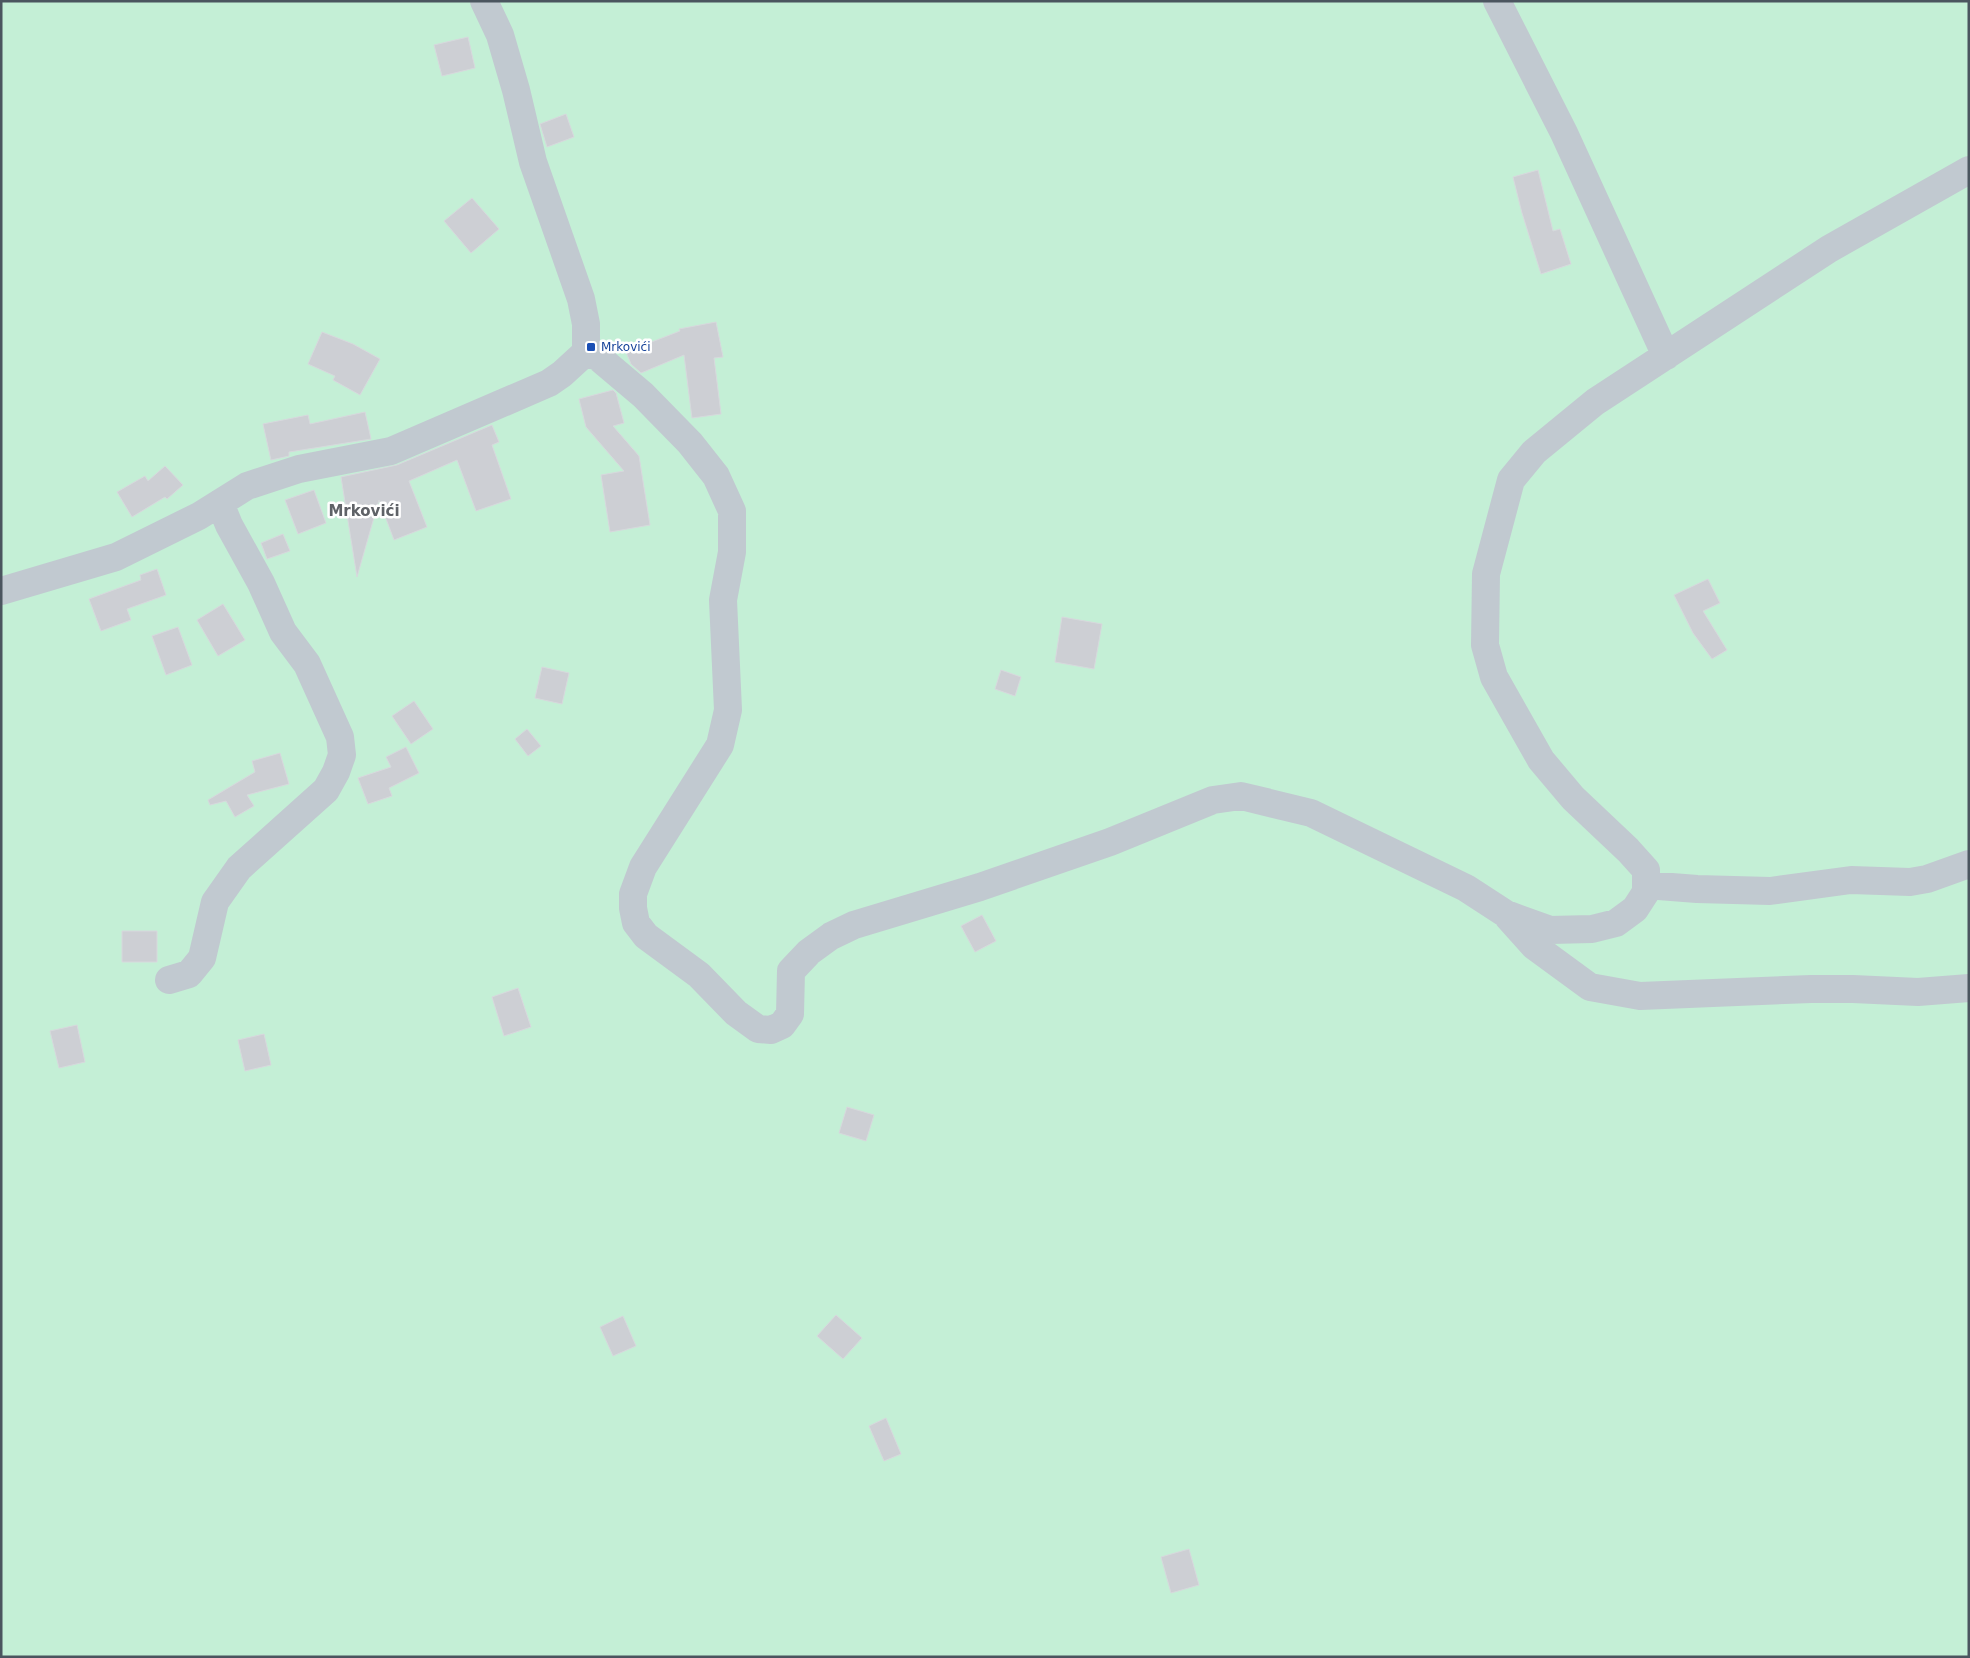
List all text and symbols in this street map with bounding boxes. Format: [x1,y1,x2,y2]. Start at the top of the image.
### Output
place label: Mrkovići [601,340,651,354]
marker: Mrkovići [585,341,597,353]
district label: Mrkovići [328,502,400,520]

